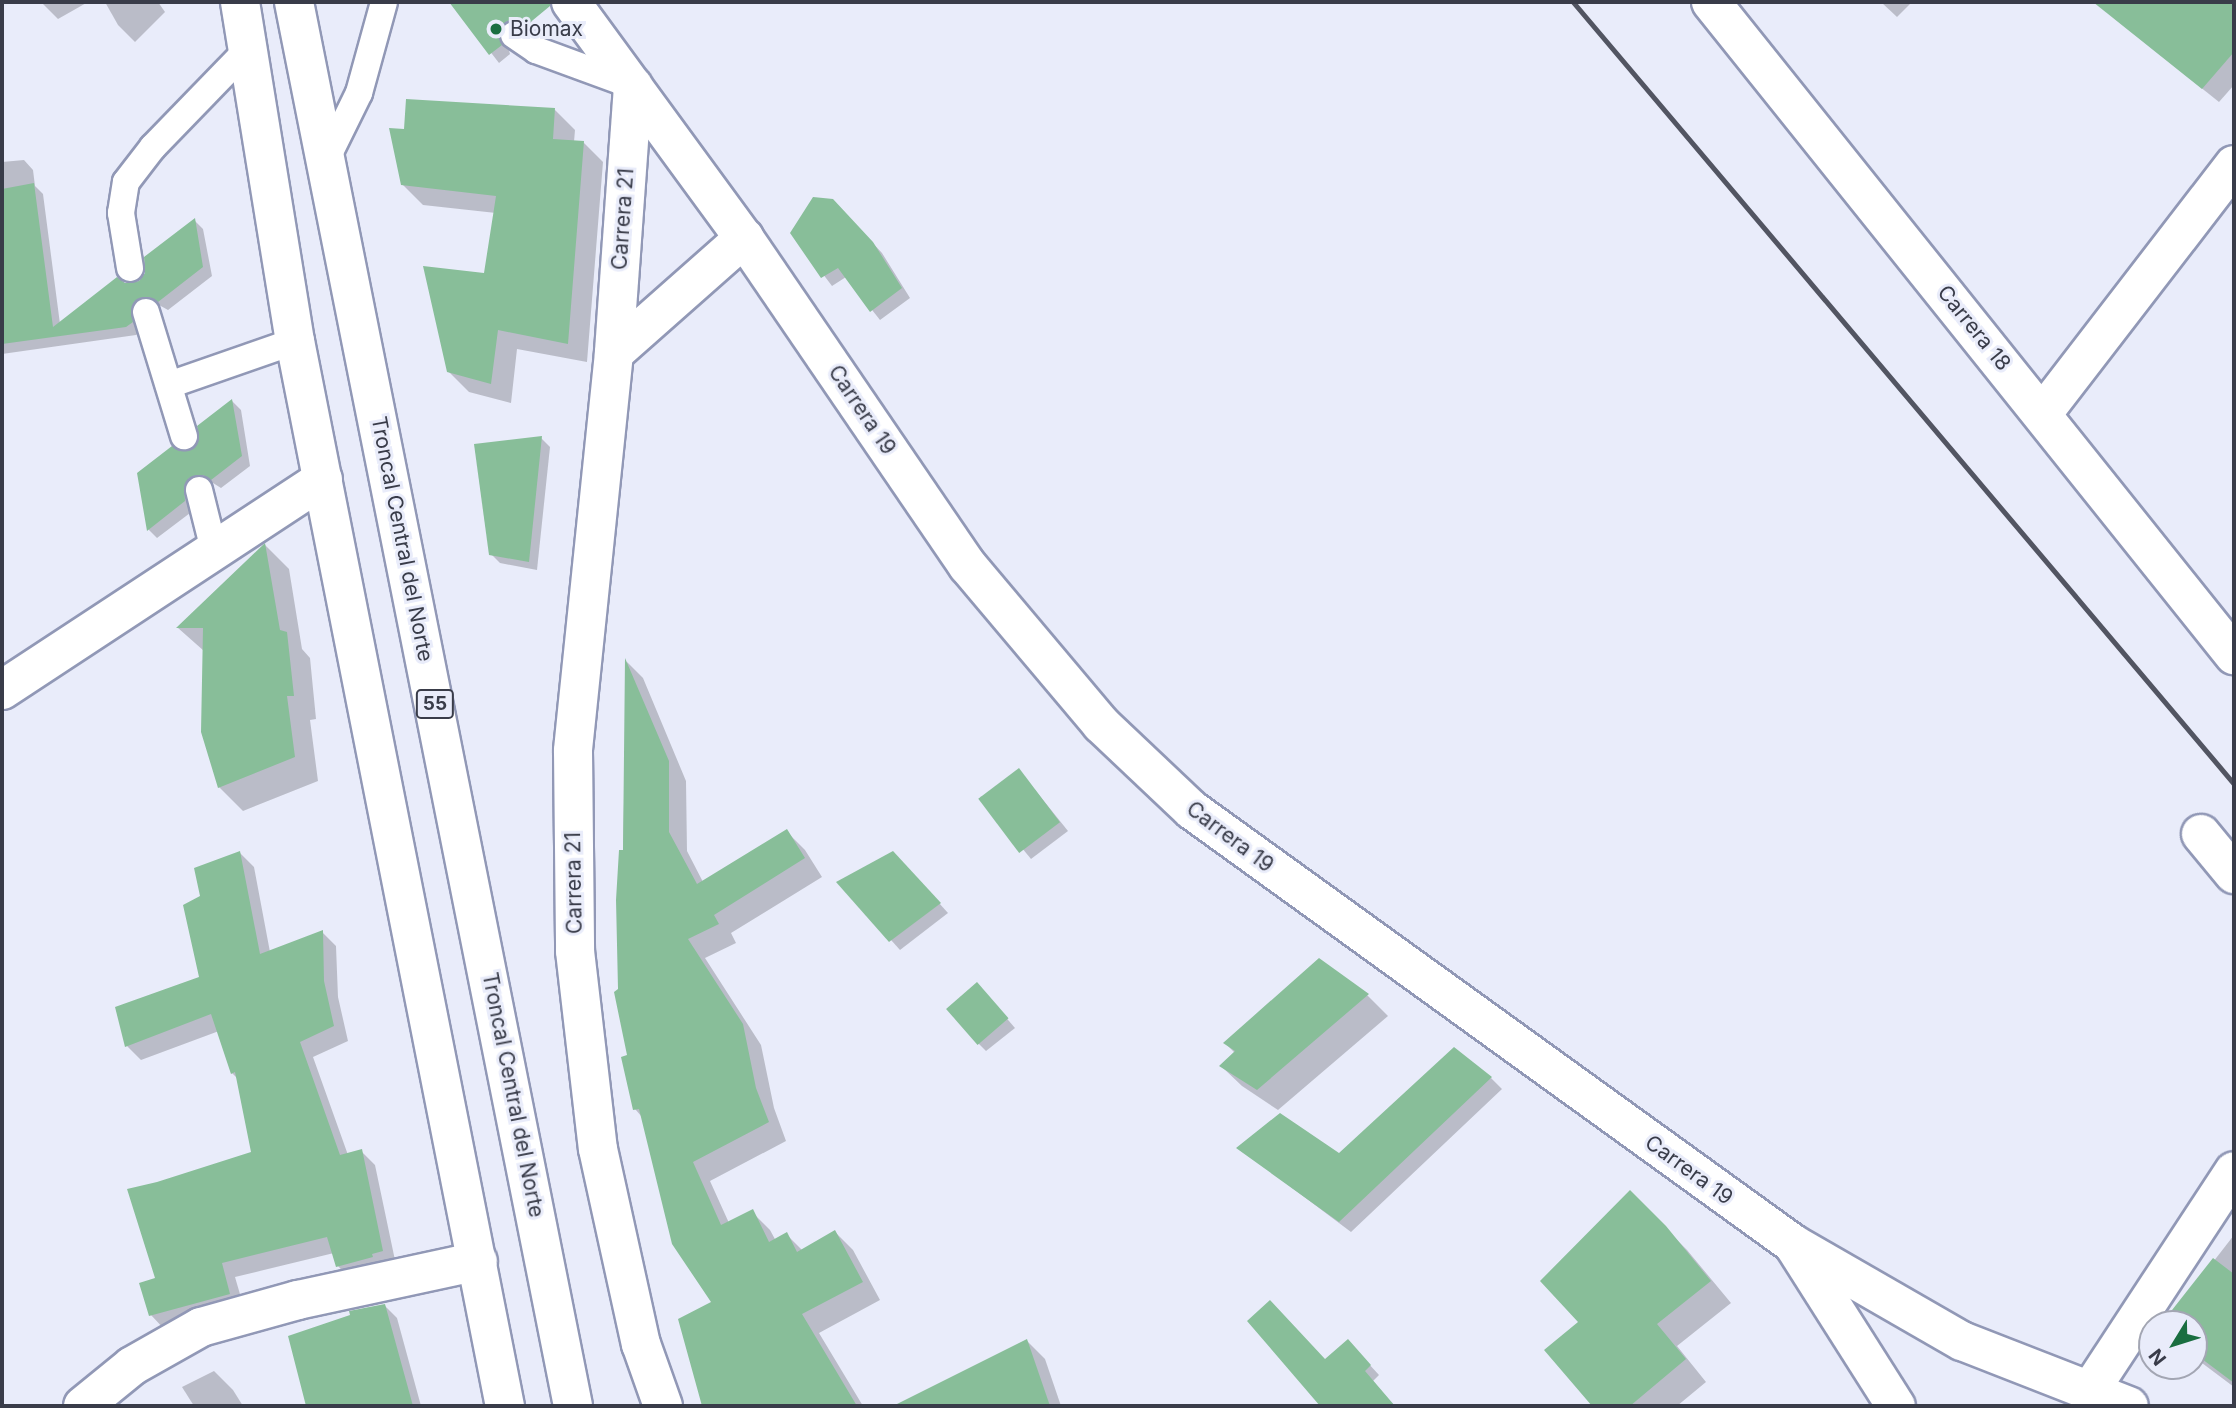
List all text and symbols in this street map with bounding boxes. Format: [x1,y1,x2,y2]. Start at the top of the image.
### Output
place label: Biomax [510,16,583,42]
marker: Biomax [488,21,504,37]
street label: Carrera 21 [607,167,639,271]
street label: Carrera 18 [1932,280,2016,376]
street label: Carrera 19 [823,361,901,459]
street label: Troncal Central del Norte [366,414,438,664]
road number: 55 [416,688,454,720]
street label: Carrera 19 [1182,796,1278,878]
street label: Carrera 21 [561,832,587,934]
street label: Troncal Central del Norte [477,970,549,1220]
street label: Carrera 19 [1640,1130,1738,1210]
north arrow [2138,1310,2208,1380]
text: N [2144,1344,2171,1370]

